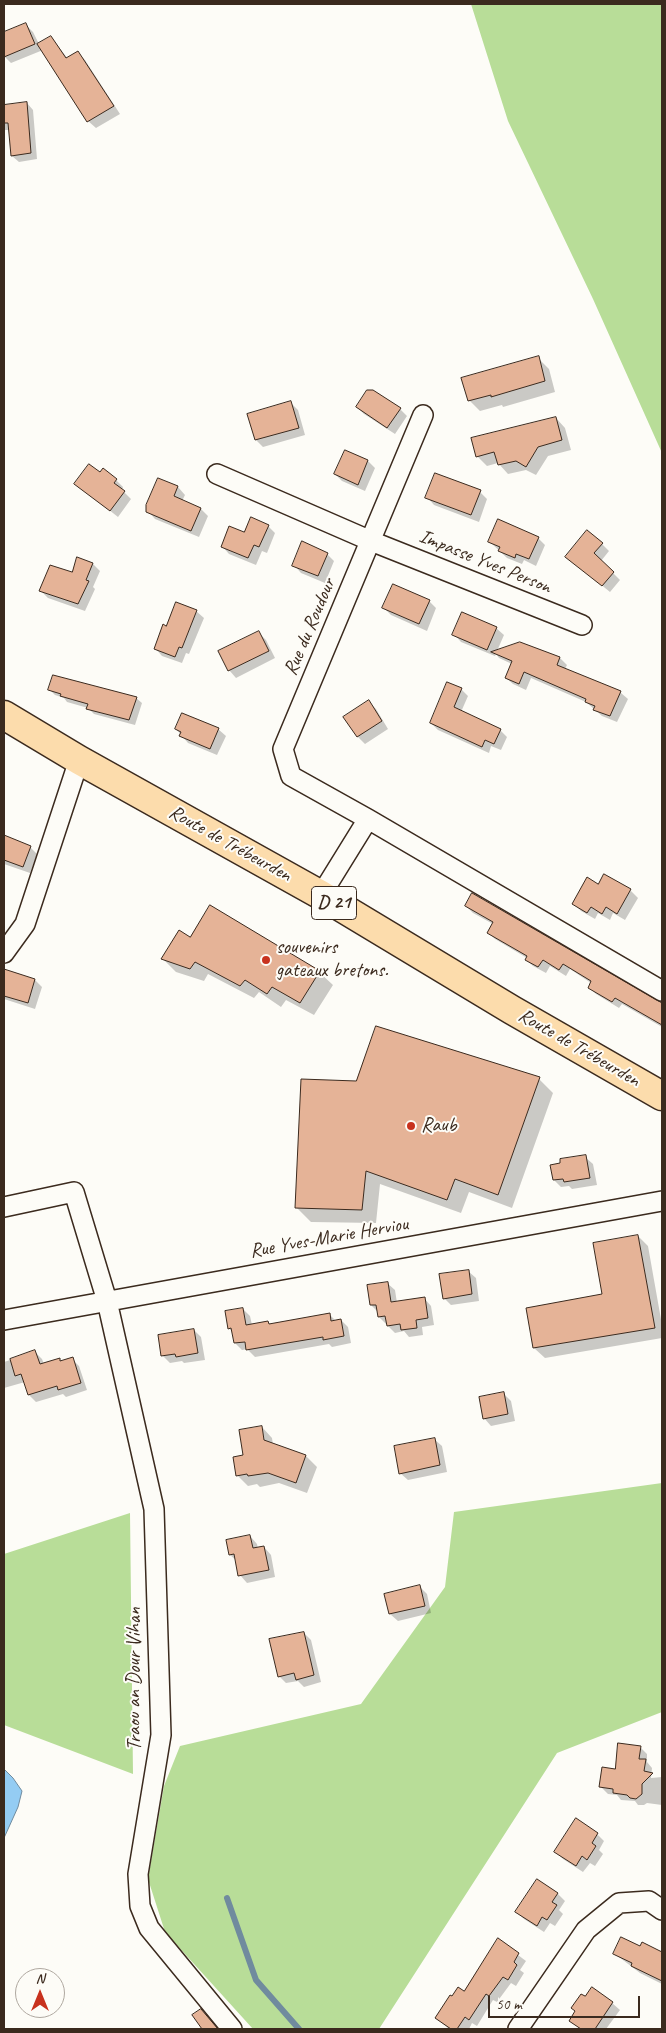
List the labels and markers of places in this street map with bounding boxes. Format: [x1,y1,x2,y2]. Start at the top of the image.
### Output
place label: souvenirs gateaux bretons. [276,936,388,983]
marker: souvenirs gateaux bretons. [260,954,272,966]
place label: Raub [421,1114,456,1138]
marker: Raub [405,1120,417,1132]

